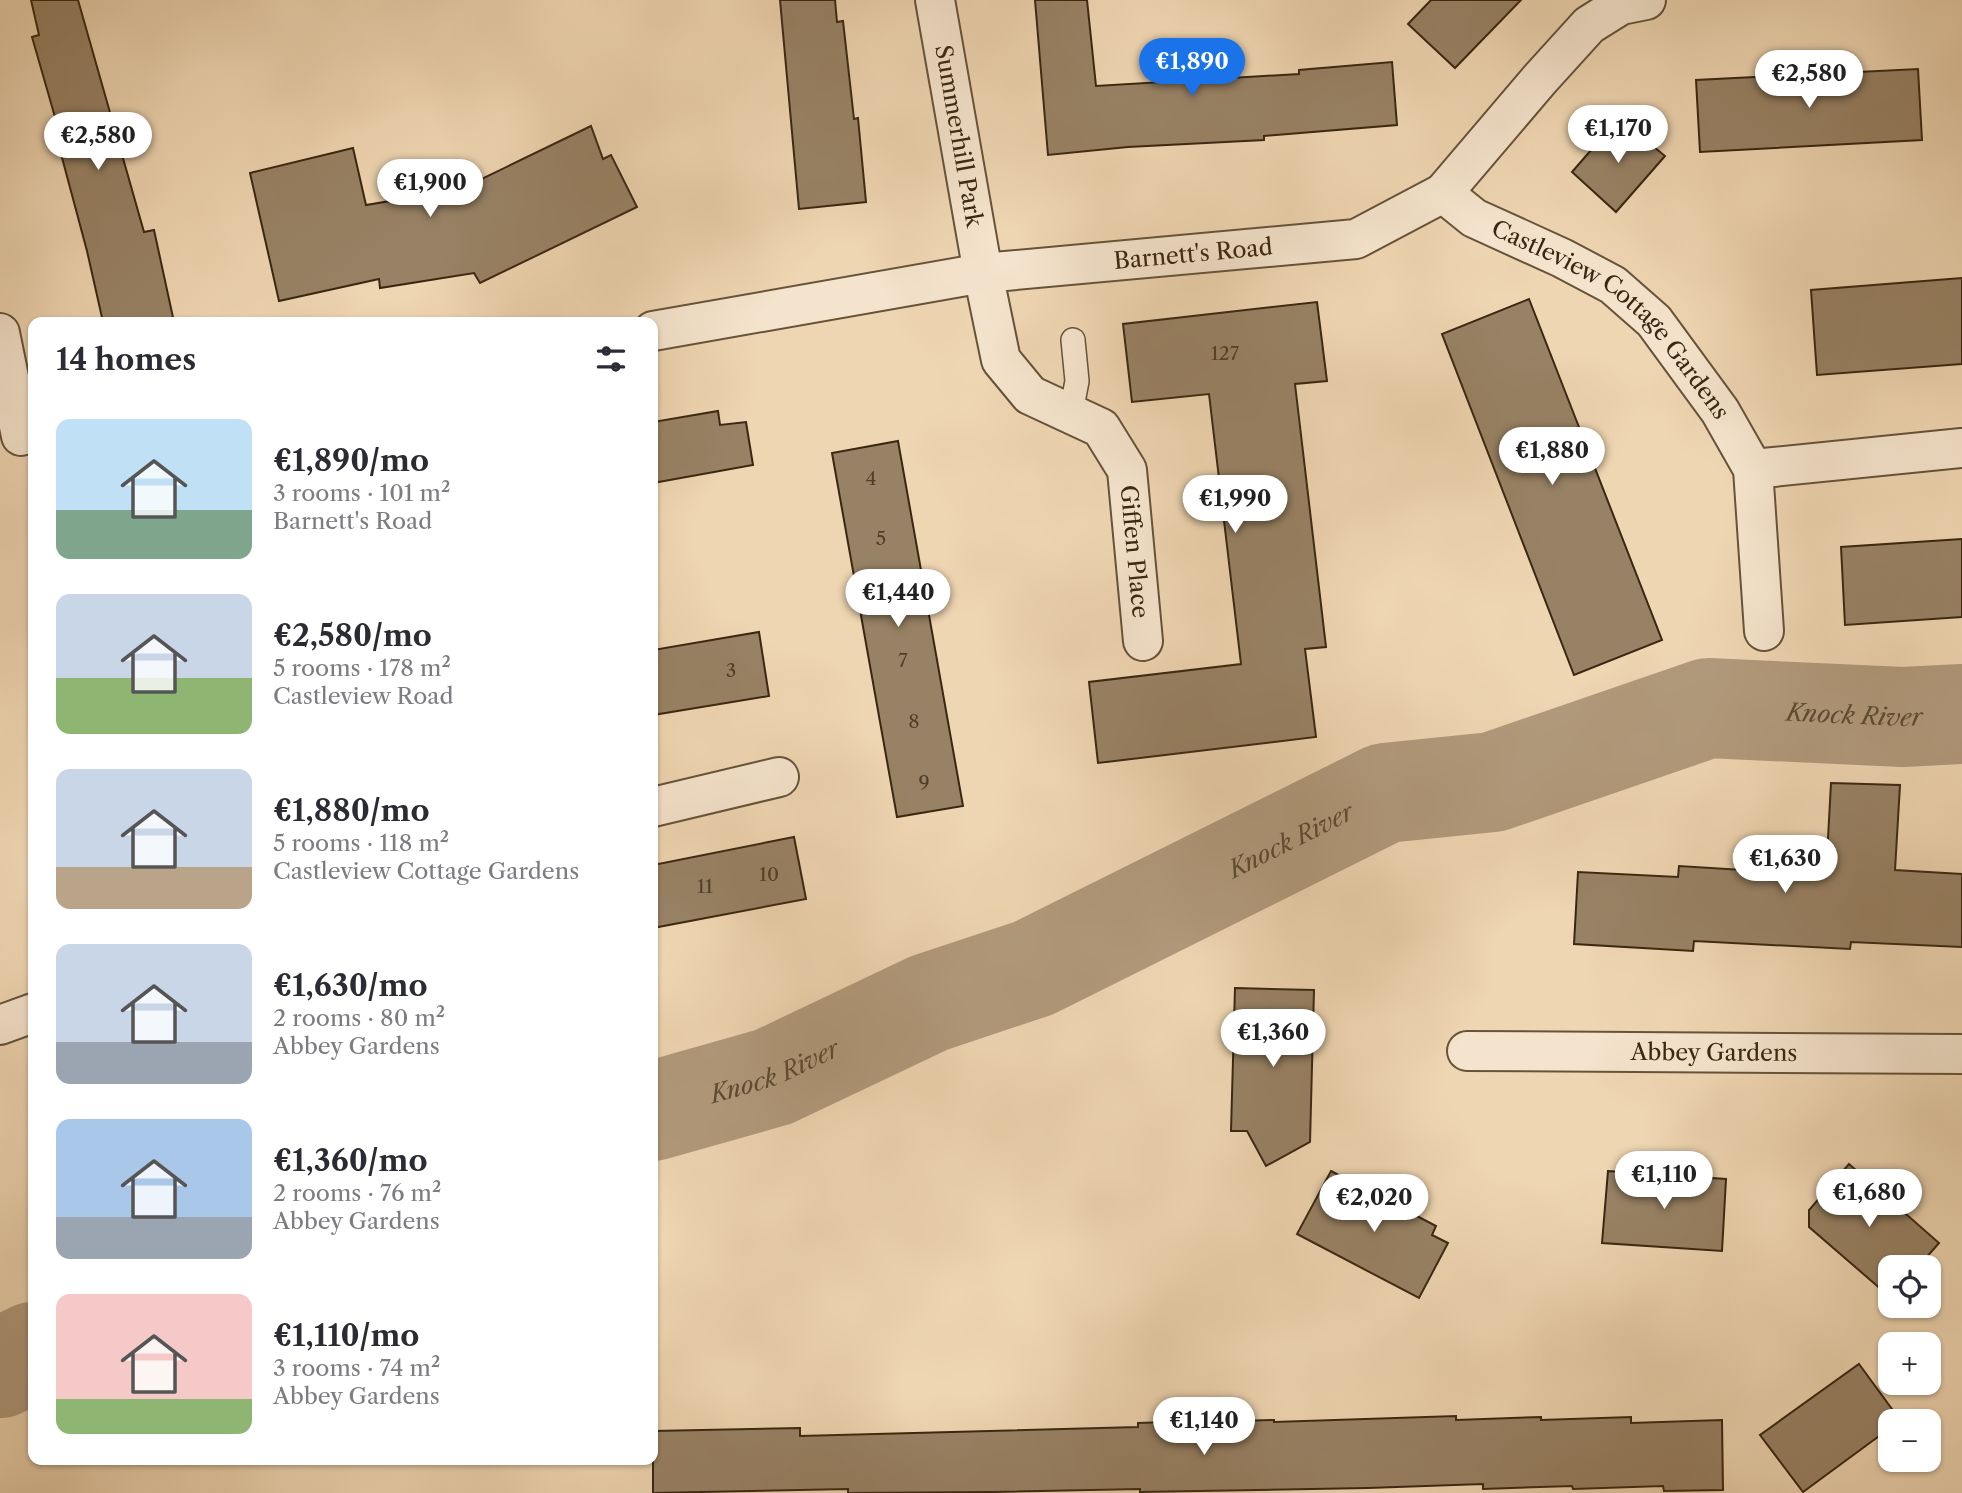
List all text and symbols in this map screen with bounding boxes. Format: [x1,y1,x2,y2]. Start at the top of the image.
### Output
pin: €1,890 [1135,38,1249,98]
street label: Summerhill Park [929,43,989,231]
text: €1,890 [1155,47,1229,75]
pin: €2,580 [1752,50,1866,110]
text: €2,580 [1771,59,1847,87]
pin: €1,170 [1561,106,1675,165]
pin: €2,580 [41,113,155,172]
text: €1,170 [1584,114,1652,142]
text: €2,580 [60,121,136,149]
pin: €1,900 [373,160,487,219]
text: €1,900 [393,168,467,196]
street label: Castleview Cottage Gardens [1487,214,1736,424]
street label: Barnett's Road [1112,233,1274,275]
icon: filters [592,340,630,378]
text: 14 homes [56,341,196,378]
house number: 127 [1211,342,1240,365]
pin: €1,880 [1495,428,1609,487]
text: €1,880 [1515,436,1589,464]
text: €1,890/mo [273,442,429,479]
icon: home [112,447,196,531]
house number: 4 [866,467,877,490]
pin: €1,990 [1178,476,1292,535]
text: 3 rooms · 101 m² [273,479,450,507]
street label: Giffen Place [1114,484,1155,619]
text: €1,990 [1199,484,1271,512]
text: Barnett's Road [273,507,432,535]
house number: 5 [876,527,886,550]
pin: €1,440 [841,570,955,629]
text: €1,440 [861,578,935,606]
text: €2,580/mo [273,617,432,654]
icon: home [112,622,196,706]
house number: 7 [898,649,908,672]
text: 5 rooms · 178 m² [273,654,451,682]
house number: 3 [726,659,736,682]
text: Castleview Road [273,682,453,710]
water label: Knock River [1784,697,1925,732]
house number: 8 [908,710,920,733]
house number: 9 [918,771,930,794]
text: €1,880/mo [273,792,430,829]
water label: Knock River [1222,796,1360,884]
icon: home [112,797,196,881]
text: 5 rooms · 118 m² [273,829,449,857]
pin: €1,630 [1728,836,1842,895]
text: €1,630 [1749,844,1821,872]
text: Castleview Cottage Gardens [273,857,579,885]
house number: 10 [759,863,779,886]
house number: 11 [697,875,713,898]
text: €1,630/mo [273,967,428,1004]
icon: home [112,972,196,1056]
text: 2 rooms · 80 m² [273,1004,445,1032]
pin: €1,360 [1216,1010,1330,1069]
text: €1,360 [1237,1018,1309,1046]
text: Abbey Gardens [273,1032,440,1060]
water label: Knock River [705,1033,845,1109]
street label: Abbey Gardens [1629,1038,1798,1067]
text: €1,360/mo [273,1142,428,1179]
icon: home [112,1147,196,1231]
pin: €1,110 [1607,1152,1721,1211]
text: €1,110 [1631,1160,1697,1188]
pin: €1,680 [1812,1170,1926,1229]
pin: €2,020 [1317,1174,1431,1234]
text: €1,680 [1832,1178,1906,1206]
text: 2 rooms · 76 m² [273,1179,441,1207]
text: €2,020 [1335,1183,1413,1211]
text: Abbey Gardens [273,1207,440,1235]
map controls [1878,1255,1941,1472]
button: locate [1878,1255,1941,1318]
text: €1,110/mo [273,1317,419,1354]
icon: home [112,1322,196,1406]
button: + [1878,1332,1941,1395]
text: 3 rooms · 74 m² [273,1354,440,1382]
text: Abbey Gardens [273,1382,440,1410]
pin: €1,140 [1147,1398,1261,1457]
text: €1,140 [1169,1406,1239,1434]
button: − [1878,1409,1941,1472]

